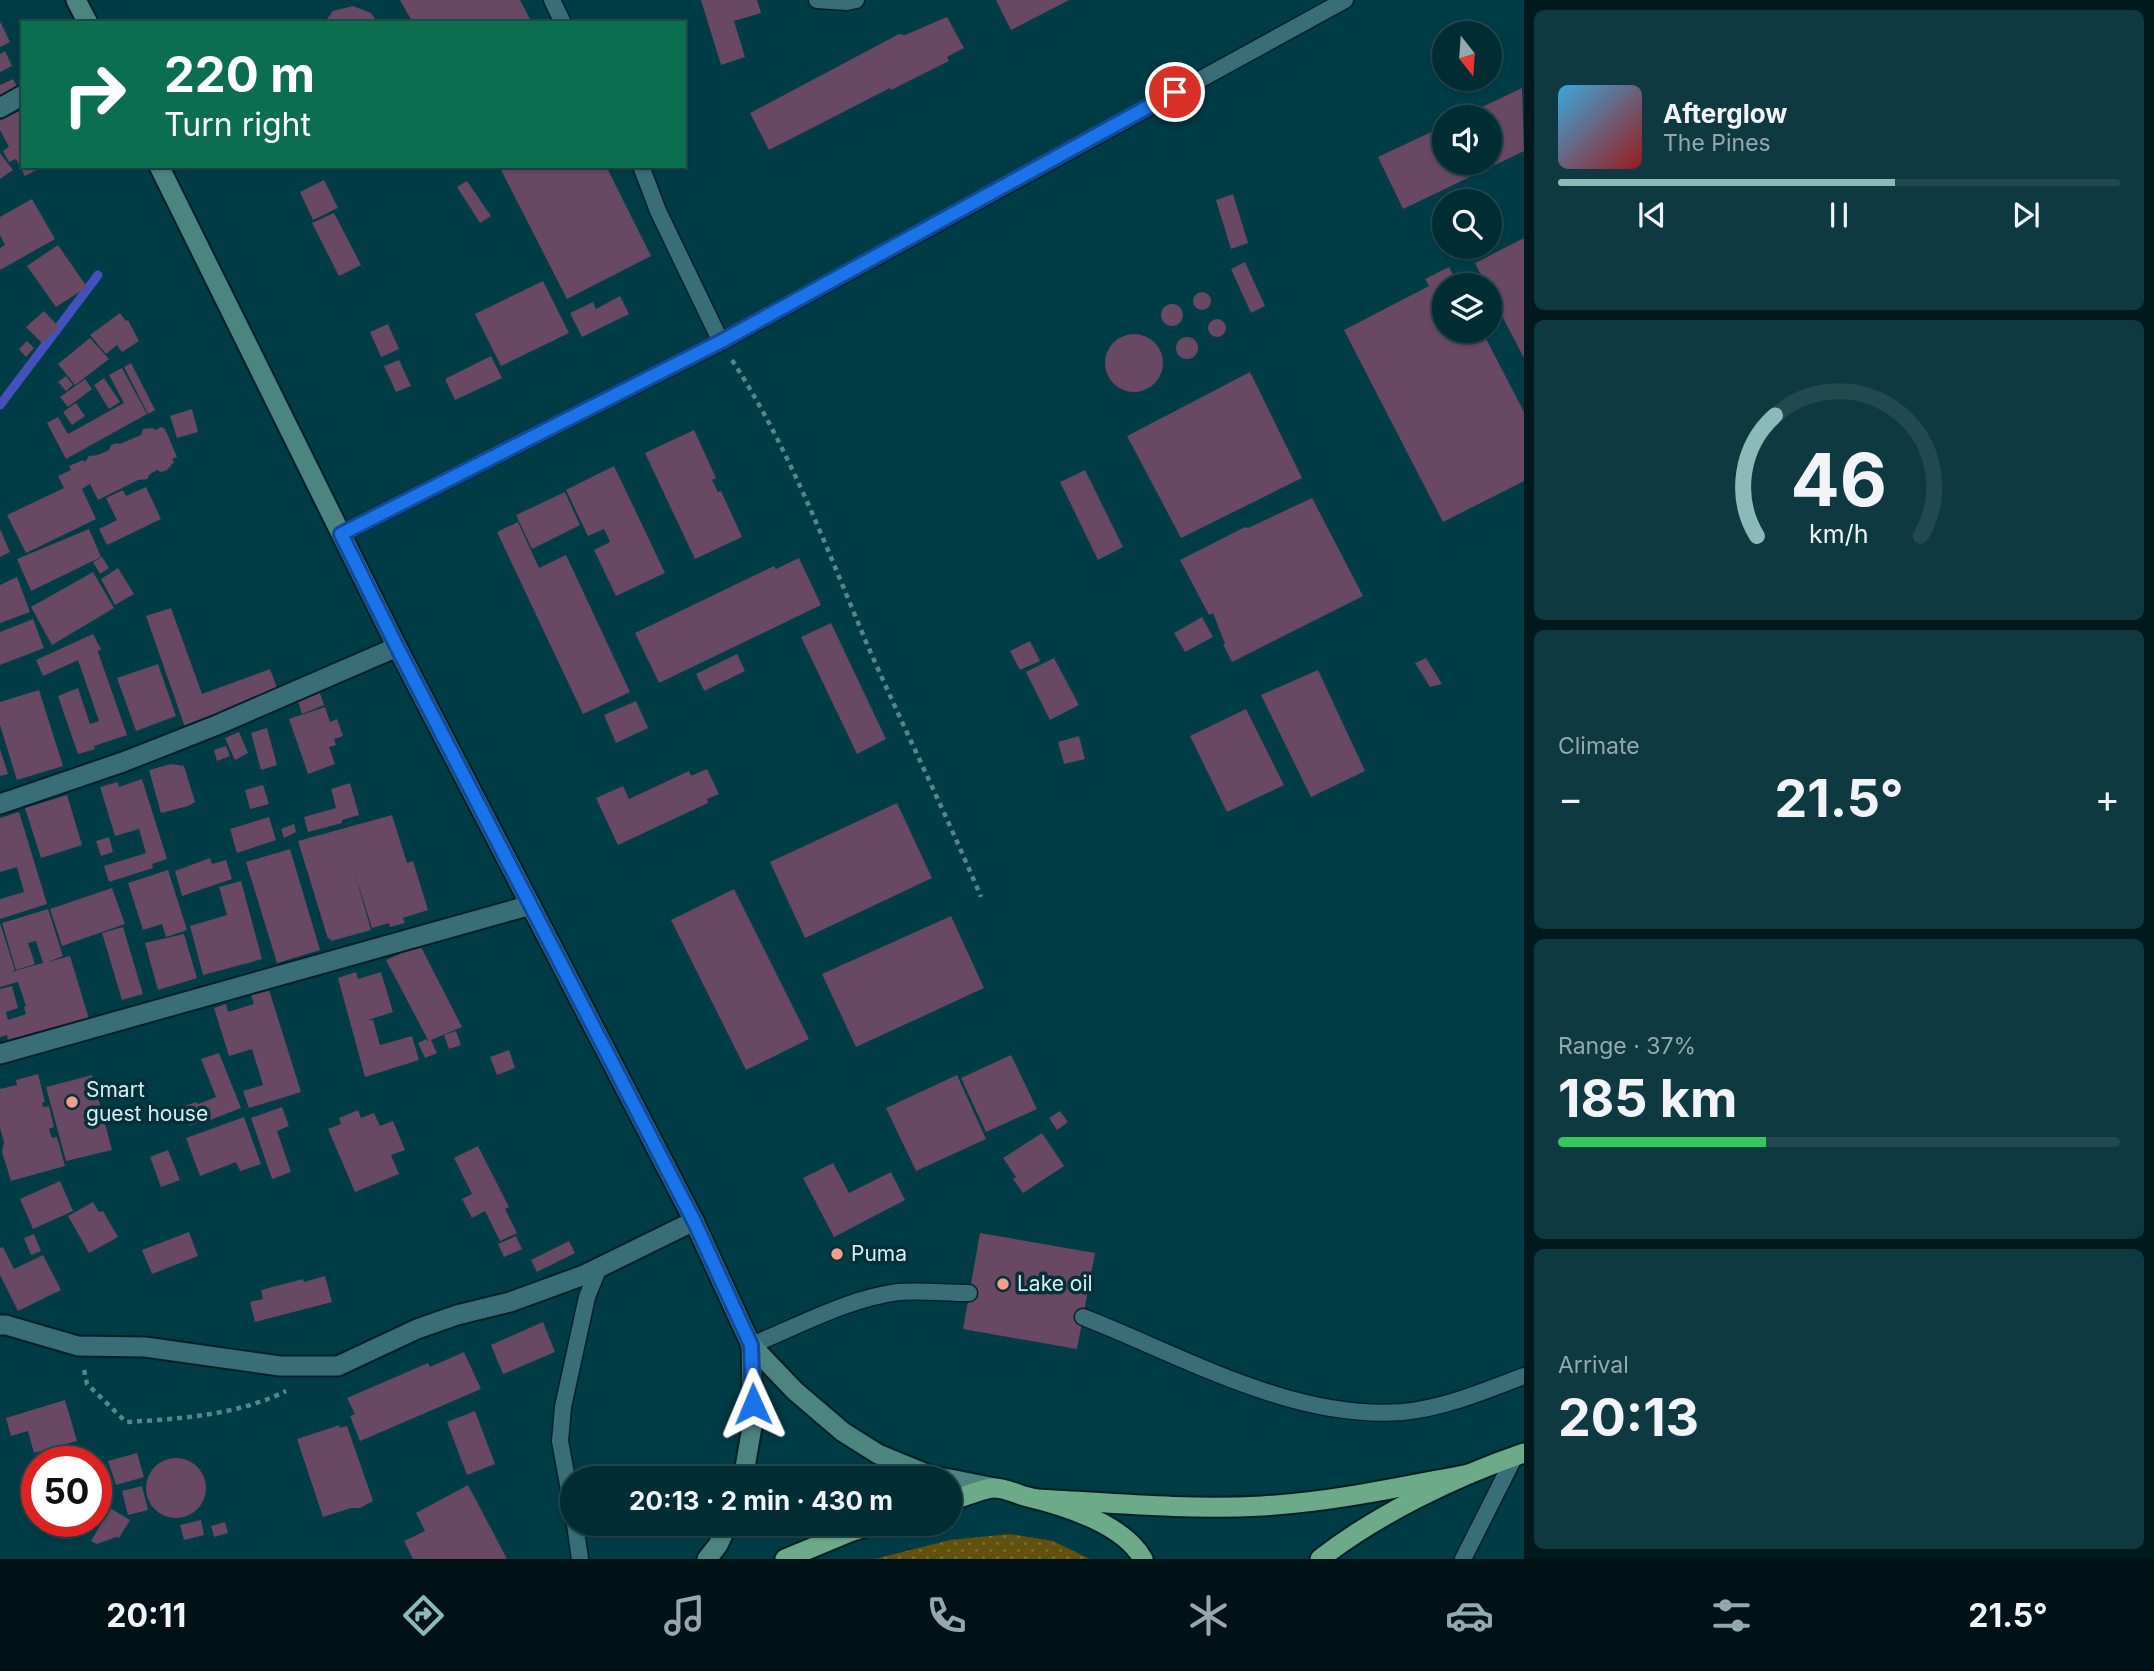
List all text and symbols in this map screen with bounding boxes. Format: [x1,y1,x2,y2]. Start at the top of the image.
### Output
north arrow [1432,21,1502,91]
map controls [1432,21,1502,343]
text: 220 m [164,45,315,104]
icon: right [49,49,140,140]
pin [1145,62,1205,122]
icon: arrive [1156,73,1194,111]
text: Afterglow [1663,98,1787,129]
text: Turn right [164,105,311,144]
button: sound [1432,105,1502,175]
text: The Pines [1663,129,1771,157]
button: search [1432,189,1502,259]
icon: previous [1633,196,1671,234]
icon: pause [1820,196,1858,234]
icon: next [2007,196,2045,234]
button: layers [1432,273,1502,343]
text: 46 [1791,435,1887,524]
text: km/h [1809,518,1869,548]
text: Climate [1558,732,1640,760]
text: 21.5° [1774,767,1904,830]
text: − [1558,775,1583,821]
text: + [2095,775,2120,821]
text: Range · 37% [1558,1032,1696,1060]
text: 185 km [1558,1067,1737,1130]
place label: Smart guest house [86,1077,208,1126]
marker: Smart guest house [64,1094,80,1110]
place label: Puma [851,1241,907,1266]
marker: Puma [829,1246,845,1262]
place label: Lake oil [1017,1271,1093,1296]
marker: Lake oil [995,1276,1011,1292]
text: Arrival [1558,1351,1629,1379]
position arrow [716,1367,790,1441]
text: 20:13 [1558,1386,1699,1449]
speed limit sign: 50 [21,1446,112,1537]
text: 20:13 · 2 min · 430 m [629,1485,893,1516]
icon: directions [399,1591,448,1640]
icon: music [660,1591,709,1640]
icon: phone [922,1591,971,1640]
icon: climate [1184,1591,1233,1640]
icon: car [1445,1591,1494,1640]
icon: filters [1707,1591,1756,1640]
text: 20:11 [106,1596,186,1635]
text: 21.5° [1968,1596,2048,1635]

